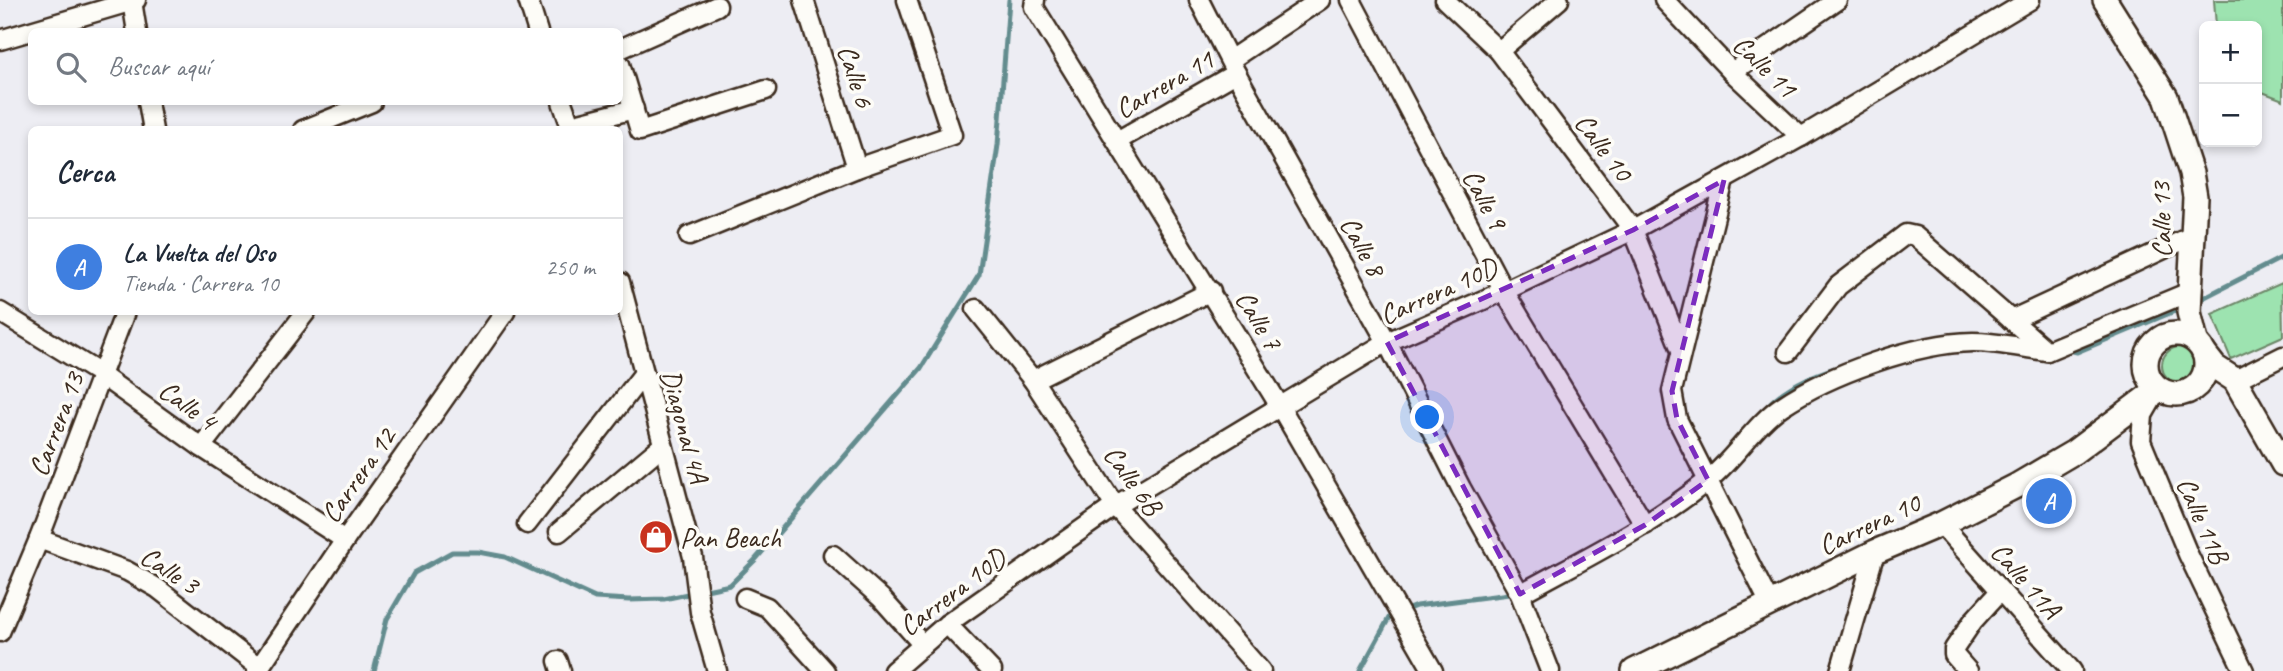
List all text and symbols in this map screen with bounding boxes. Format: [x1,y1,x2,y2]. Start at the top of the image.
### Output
map controls [2199,21,2262,147]
button: + [2199,21,2262,84]
street label: Calle 11 [1726,27,1805,106]
search box [28,28,623,105]
street label: Calle 6 [830,40,883,113]
street label: Carrera 11 [1108,41,1221,126]
icon: search [52,48,90,86]
text: Buscar aquí [108,50,210,83]
button: − [2199,84,2262,147]
street label: Calle 10 [1567,106,1642,190]
text: Cerca [56,153,114,191]
street label: Calle 9 [1455,163,1516,237]
street label: Calle 13 [2143,179,2179,258]
street label: Calle 8 [1332,210,1395,284]
text: La Vuelta del Oso [123,236,275,269]
street label: Carrera 10D [1374,249,1505,332]
text: A [73,253,85,282]
text: 250 m [546,253,595,282]
text: Tienda · Carrera 10 [123,269,278,298]
street label: Calle 7 [1228,284,1291,357]
street label: Carrera 13 [20,365,93,481]
street label: Diagonal 4A [653,365,717,488]
street label: Calle 4 [152,372,226,439]
your location [1410,400,1444,434]
street label: Carrera 12 [313,419,405,529]
street label: Calle 6B [1096,438,1172,524]
street label: Calle 11B [2169,472,2238,571]
pin: A [2026,475,2072,527]
street label: Carrera 10 [1813,484,1928,563]
shop icon: Pan Beach [637,518,675,556]
place label: Pan Beach [680,520,781,555]
street label: Calle 11A [1983,535,2070,627]
street label: Calle 3 [134,538,208,603]
street label: Carrera 10D [892,539,1014,643]

